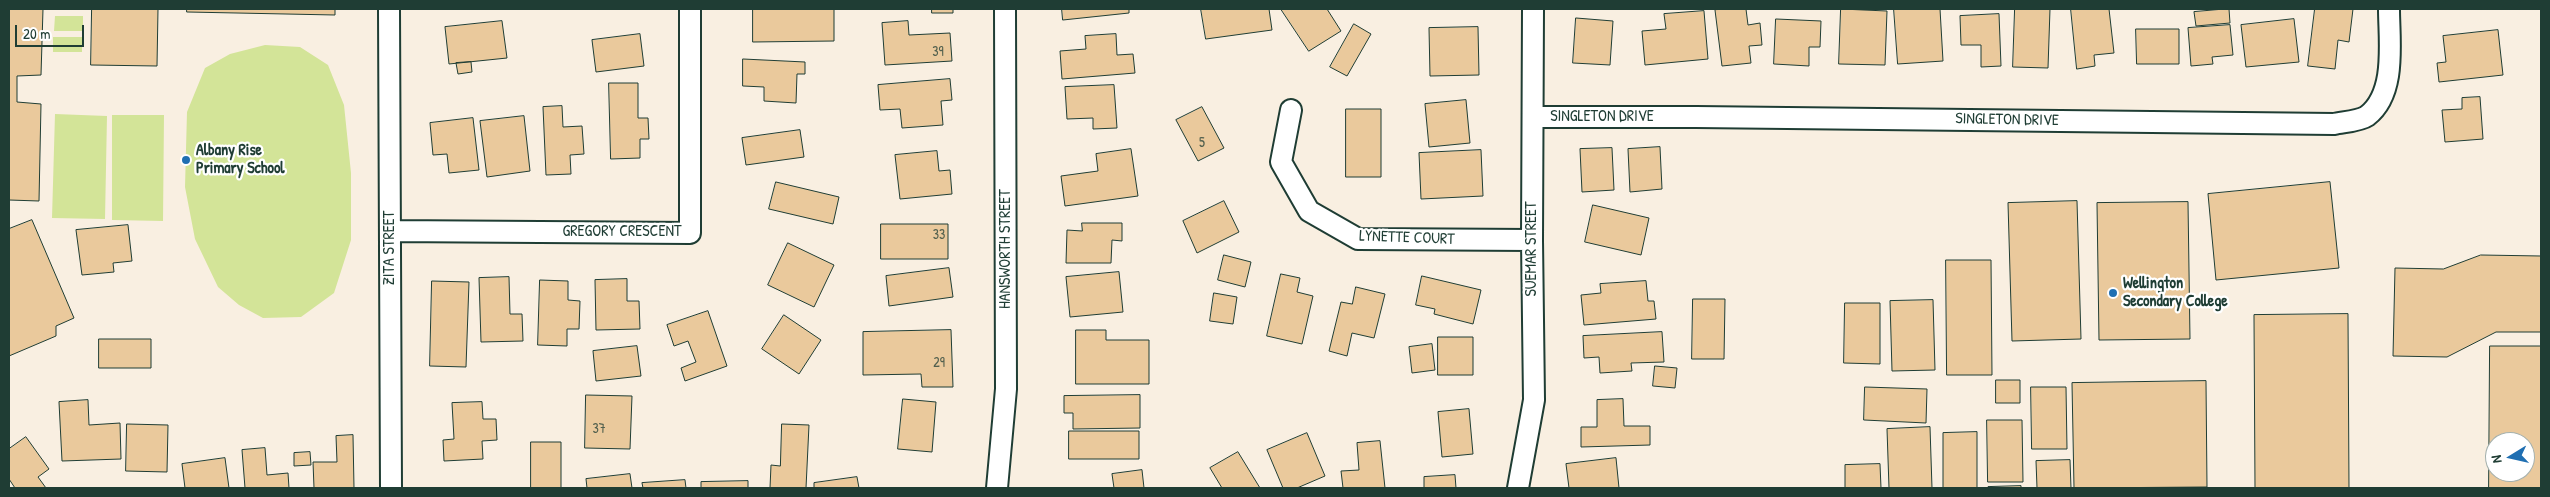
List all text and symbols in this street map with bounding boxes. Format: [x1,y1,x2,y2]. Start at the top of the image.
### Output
scale bar [18,15,86,47]
text: 20 m [23,23,50,44]
house number: 39 [932,44,944,60]
street label: SINGLETON DRIVE [1550,107,1654,127]
street label: SINGLETON DRIVE [1955,109,2059,131]
house number: 5 [1199,135,1205,151]
place label: Albany Rise Primary School [196,141,285,179]
marker: Albany Rise Primary School [180,154,192,166]
street label: HANSWORTH STREET [996,189,1016,309]
street label: SUEMAR STREET [1522,201,1542,297]
street label: ZITA STREET [380,211,400,285]
street label: GREGORY CRESCENT [563,222,681,242]
house number: 33 [933,227,945,243]
street label: LYNETTE COURT [1359,227,1455,249]
place label: Wellington Secondary College [2123,274,2228,312]
marker: Wellington Secondary College [2107,287,2119,299]
house number: 29 [933,355,945,371]
house number: 37 [592,421,606,437]
north arrow [2485,432,2535,482]
text: N [2486,454,2506,464]

